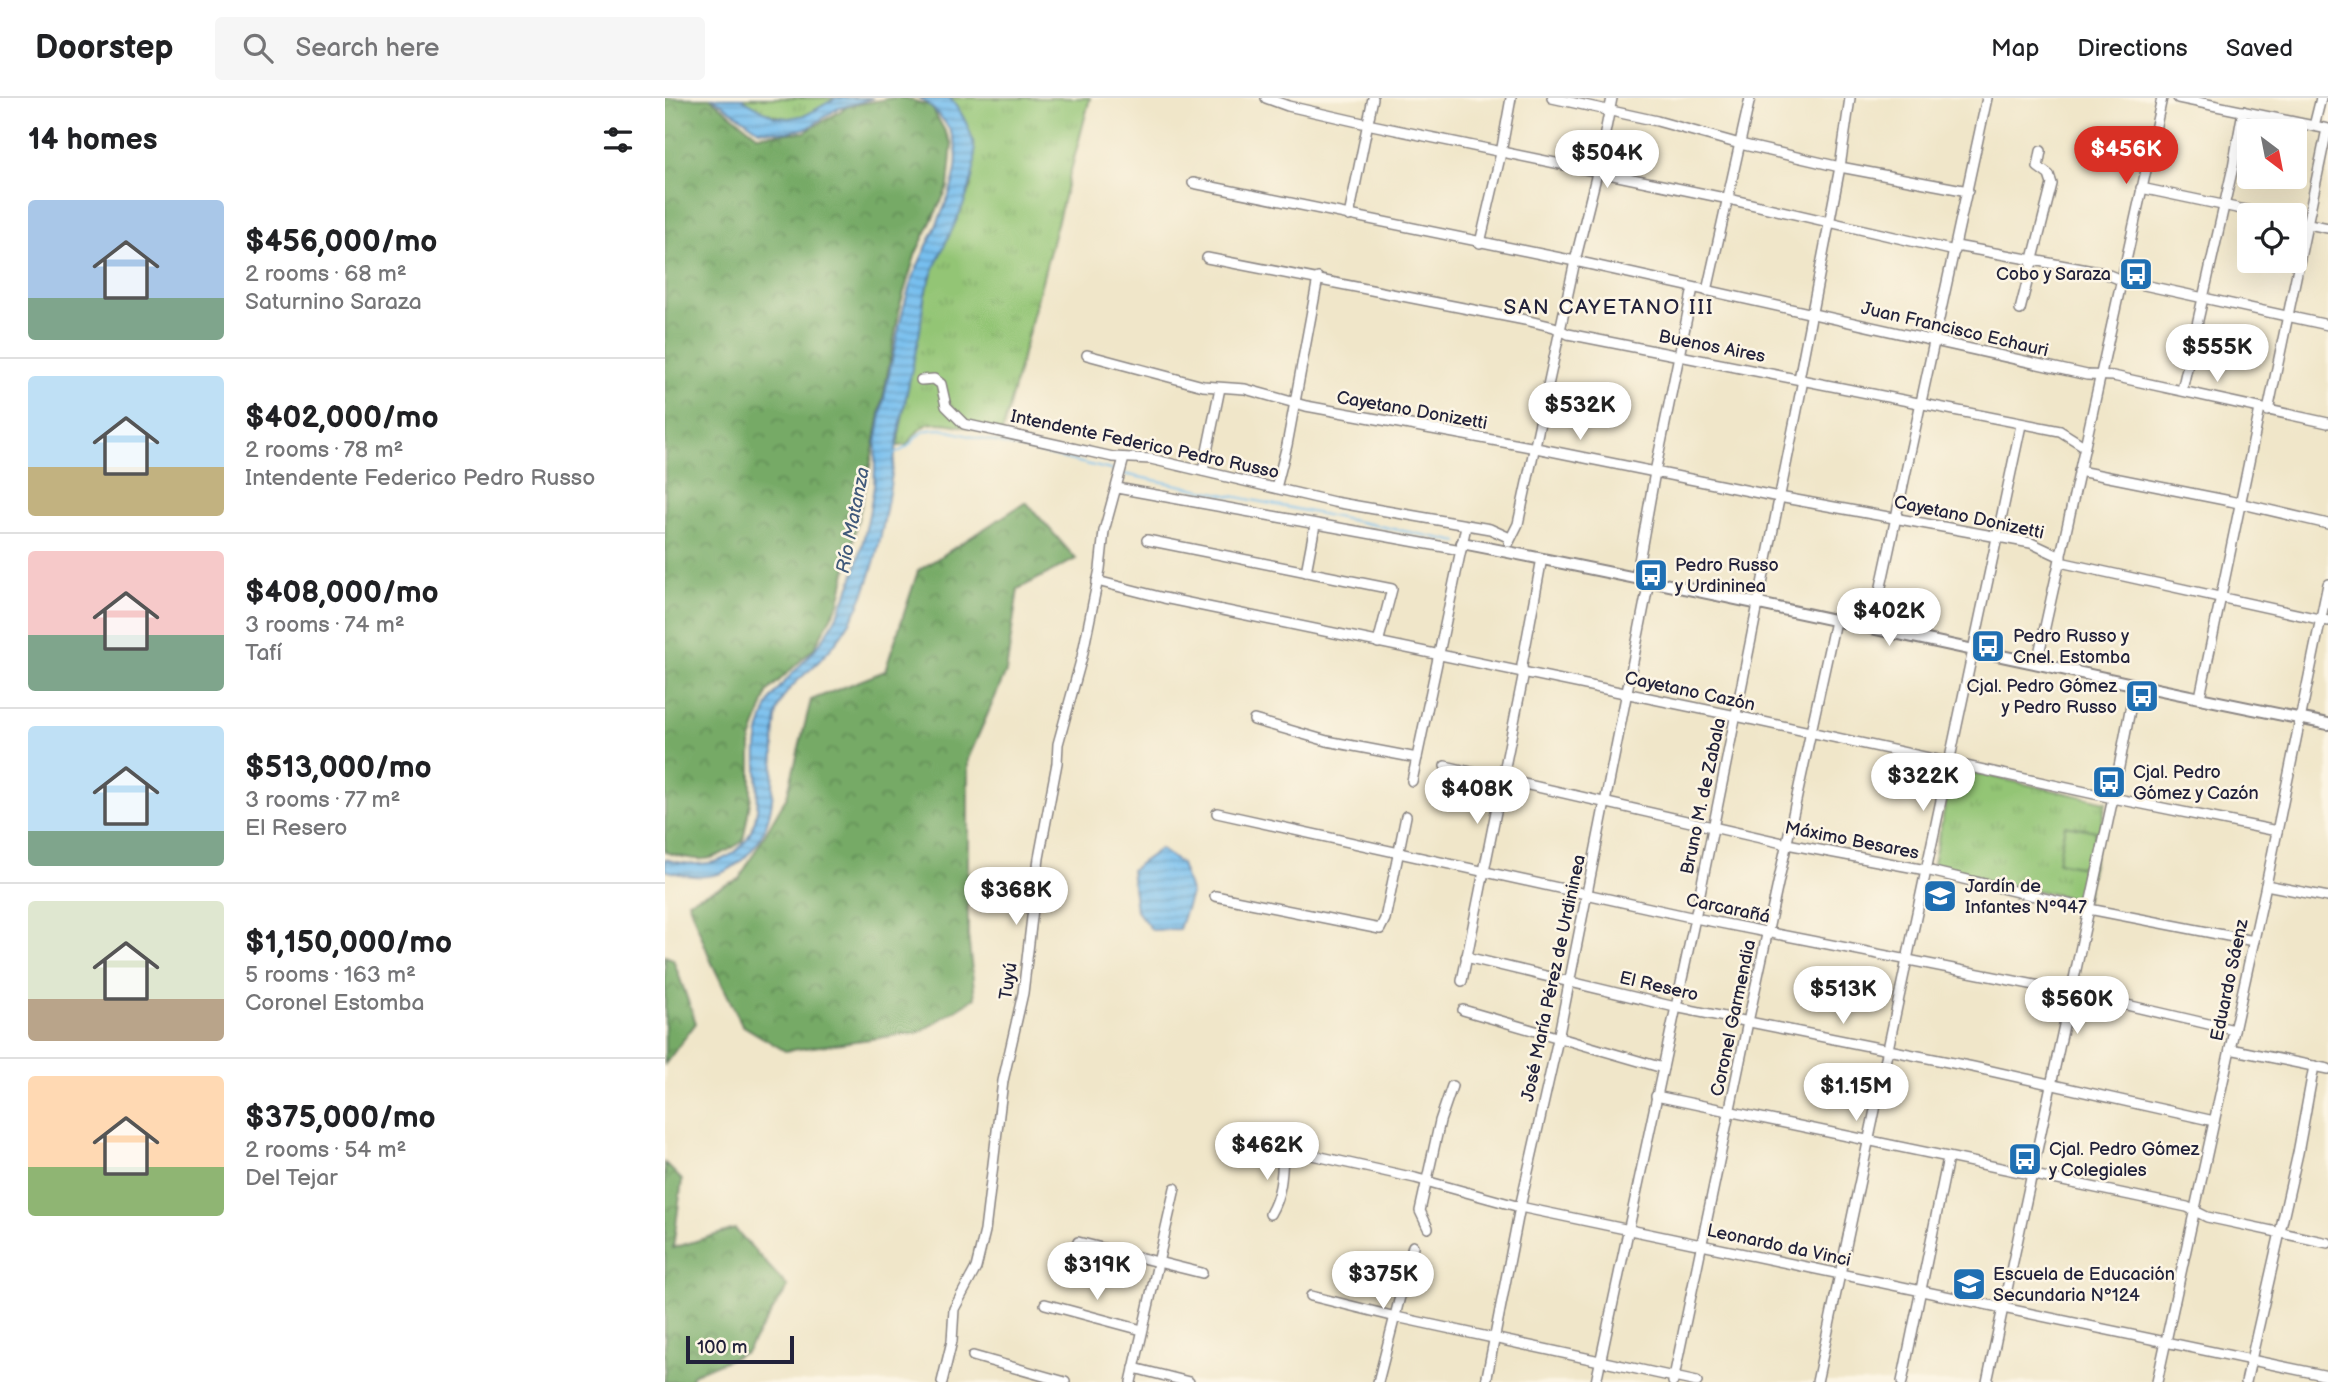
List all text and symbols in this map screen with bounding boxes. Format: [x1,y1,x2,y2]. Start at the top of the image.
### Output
search box [215,17,705,80]
text: Doorstep [35,28,173,68]
icon: search [239,29,277,67]
text: Search here [295,33,439,64]
text: Map [1991,34,2039,63]
text: Directions [2077,34,2188,63]
text: Saved [2226,34,2293,63]
north arrow [2237,119,2307,189]
map controls [2237,119,2307,273]
icon: filters [599,121,637,159]
text: 14 homes [28,122,157,158]
pin: $456K [2077,126,2175,186]
pin: $504K [1558,130,1656,190]
text: $456K [2090,135,2162,163]
text: $504K [1571,139,1643,167]
button: locate [2237,203,2307,273]
text: $456,000/mo [245,224,437,260]
icon: home [84,228,168,312]
bus stop icon: Cobo y Saraza [2117,255,2155,293]
text: 2 rooms · 68 m² [245,260,407,288]
place label: Cobo y Saraza [1996,264,2111,285]
text: Saturnino Saraza [245,288,422,316]
district label: SAN CAYETANO III [1503,295,1715,320]
street label: Juan Francisco Echauri [1859,298,2051,361]
pin: $555K [2168,324,2266,384]
street label: Buenos Aires [1657,326,1767,367]
text: $555K [2182,333,2252,361]
pin: $532K [1531,382,1629,442]
street label: Cayetano Donizetti [1335,387,1489,434]
text: $532K [1544,391,1616,419]
text: $402,000/mo [245,400,439,436]
icon: home [84,404,168,488]
street label: Intendente Federico Pedro Russo [1009,406,1281,483]
text: 2 rooms · 78 m² [245,436,403,464]
text: Intendente Federico Pedro Russo [245,464,595,492]
water label: Río Matanza [832,465,875,575]
street label: Cayetano Donizetti [1892,491,2046,544]
place label: Pedro Russo y Urdininea [1674,555,1779,597]
bus stop icon: Pedro Russo y Urdininea [1632,556,1670,594]
text: $408,000/mo [245,575,439,611]
icon: home [84,579,168,663]
pin: $402K [1840,588,1938,648]
text: $402K [1853,597,1925,625]
text: 3 rooms · 74 m² [245,611,405,639]
place label: Pedro Russo y Cnel. Estomba [2013,626,2130,668]
bus stop icon: Pedro Russo y Cnel. Estomba [1969,627,2007,665]
text: Tafí [245,639,282,667]
street label: Cayetano Cazón [1623,667,1757,716]
place label: Cjal. Pedro Gómez y Pedro Russo [1967,676,2117,718]
bus stop icon: Cjal. Pedro Gómez y Pedro Russo [2123,677,2161,715]
street label: Bruno M. de Zabala [1677,716,1730,876]
text: $513,000/mo [245,750,432,786]
icon: home [84,754,168,838]
pin: $322K [1874,754,1972,813]
text: $322K [1887,762,1959,790]
place label: Cjal. Pedro Gómez y Cazón [2133,762,2259,804]
bus stop icon: Cjal. Pedro Gómez y Cazón [2090,763,2128,801]
pin: $408K [1428,766,1526,826]
text: $408K [1441,775,1513,803]
text: 3 rooms · 77 m² [245,786,401,814]
text: El Resero [245,814,347,842]
street label: Máximo Besares [1783,817,1921,864]
street label: José María Pérez de Urdininea [1517,853,1590,1104]
pin: $368K [967,868,1065,927]
text: $368K [980,876,1052,904]
place label: Jardín de Infantes Nº947 [1965,876,2087,918]
school or university icon: Jardín de Infantes Nº947 [1921,877,1959,915]
street label: Carcarañá [1684,889,1772,928]
street label: Eduardo Sáenz [2206,917,2253,1043]
text: $1,150,000/mo [245,925,452,961]
icon: home [84,929,168,1013]
street label: Coronel Garmendia [1707,938,1760,1098]
text: 5 rooms · 163 m² [245,961,416,989]
street label: Tuyú [995,961,1022,1001]
street label: El Resero [1617,967,1700,1006]
pin: $513K [1794,967,1892,1026]
text: $513K [1809,975,1877,1003]
pin: $560K [2028,976,2126,1036]
text: $560K [2041,985,2113,1013]
text: Coronel Estomba [245,989,424,1017]
pin: $1.15M [1799,1063,1913,1123]
text: $1.15M [1820,1072,1892,1100]
text: $375,000/mo [245,1100,436,1136]
icon: home [84,1104,168,1188]
pin: $462K [1218,1122,1316,1182]
text: $462K [1231,1131,1303,1159]
text: 2 rooms · 54 m² [245,1136,407,1164]
place label: Cjal. Pedro Gómez y Colegiales [2048,1139,2200,1181]
bus stop icon: Cjal. Pedro Gómez y Colegiales [2006,1140,2044,1178]
text: Del Tejar [245,1164,338,1192]
street label: Leonardo da Vinci [1705,1220,1853,1271]
pin: $319K [1048,1242,1146,1302]
text: $319K [1063,1251,1131,1279]
pin: $375K [1334,1252,1432,1311]
text: $375K [1348,1260,1418,1288]
place label: Escuela de Educación Secundaria Nº124 [1993,1264,2175,1306]
school or university icon: Escuela de Educación Secundaria Nº124 [1950,1265,1988,1303]
scale bar [686,1333,795,1365]
text: 100 m [697,1336,748,1359]

